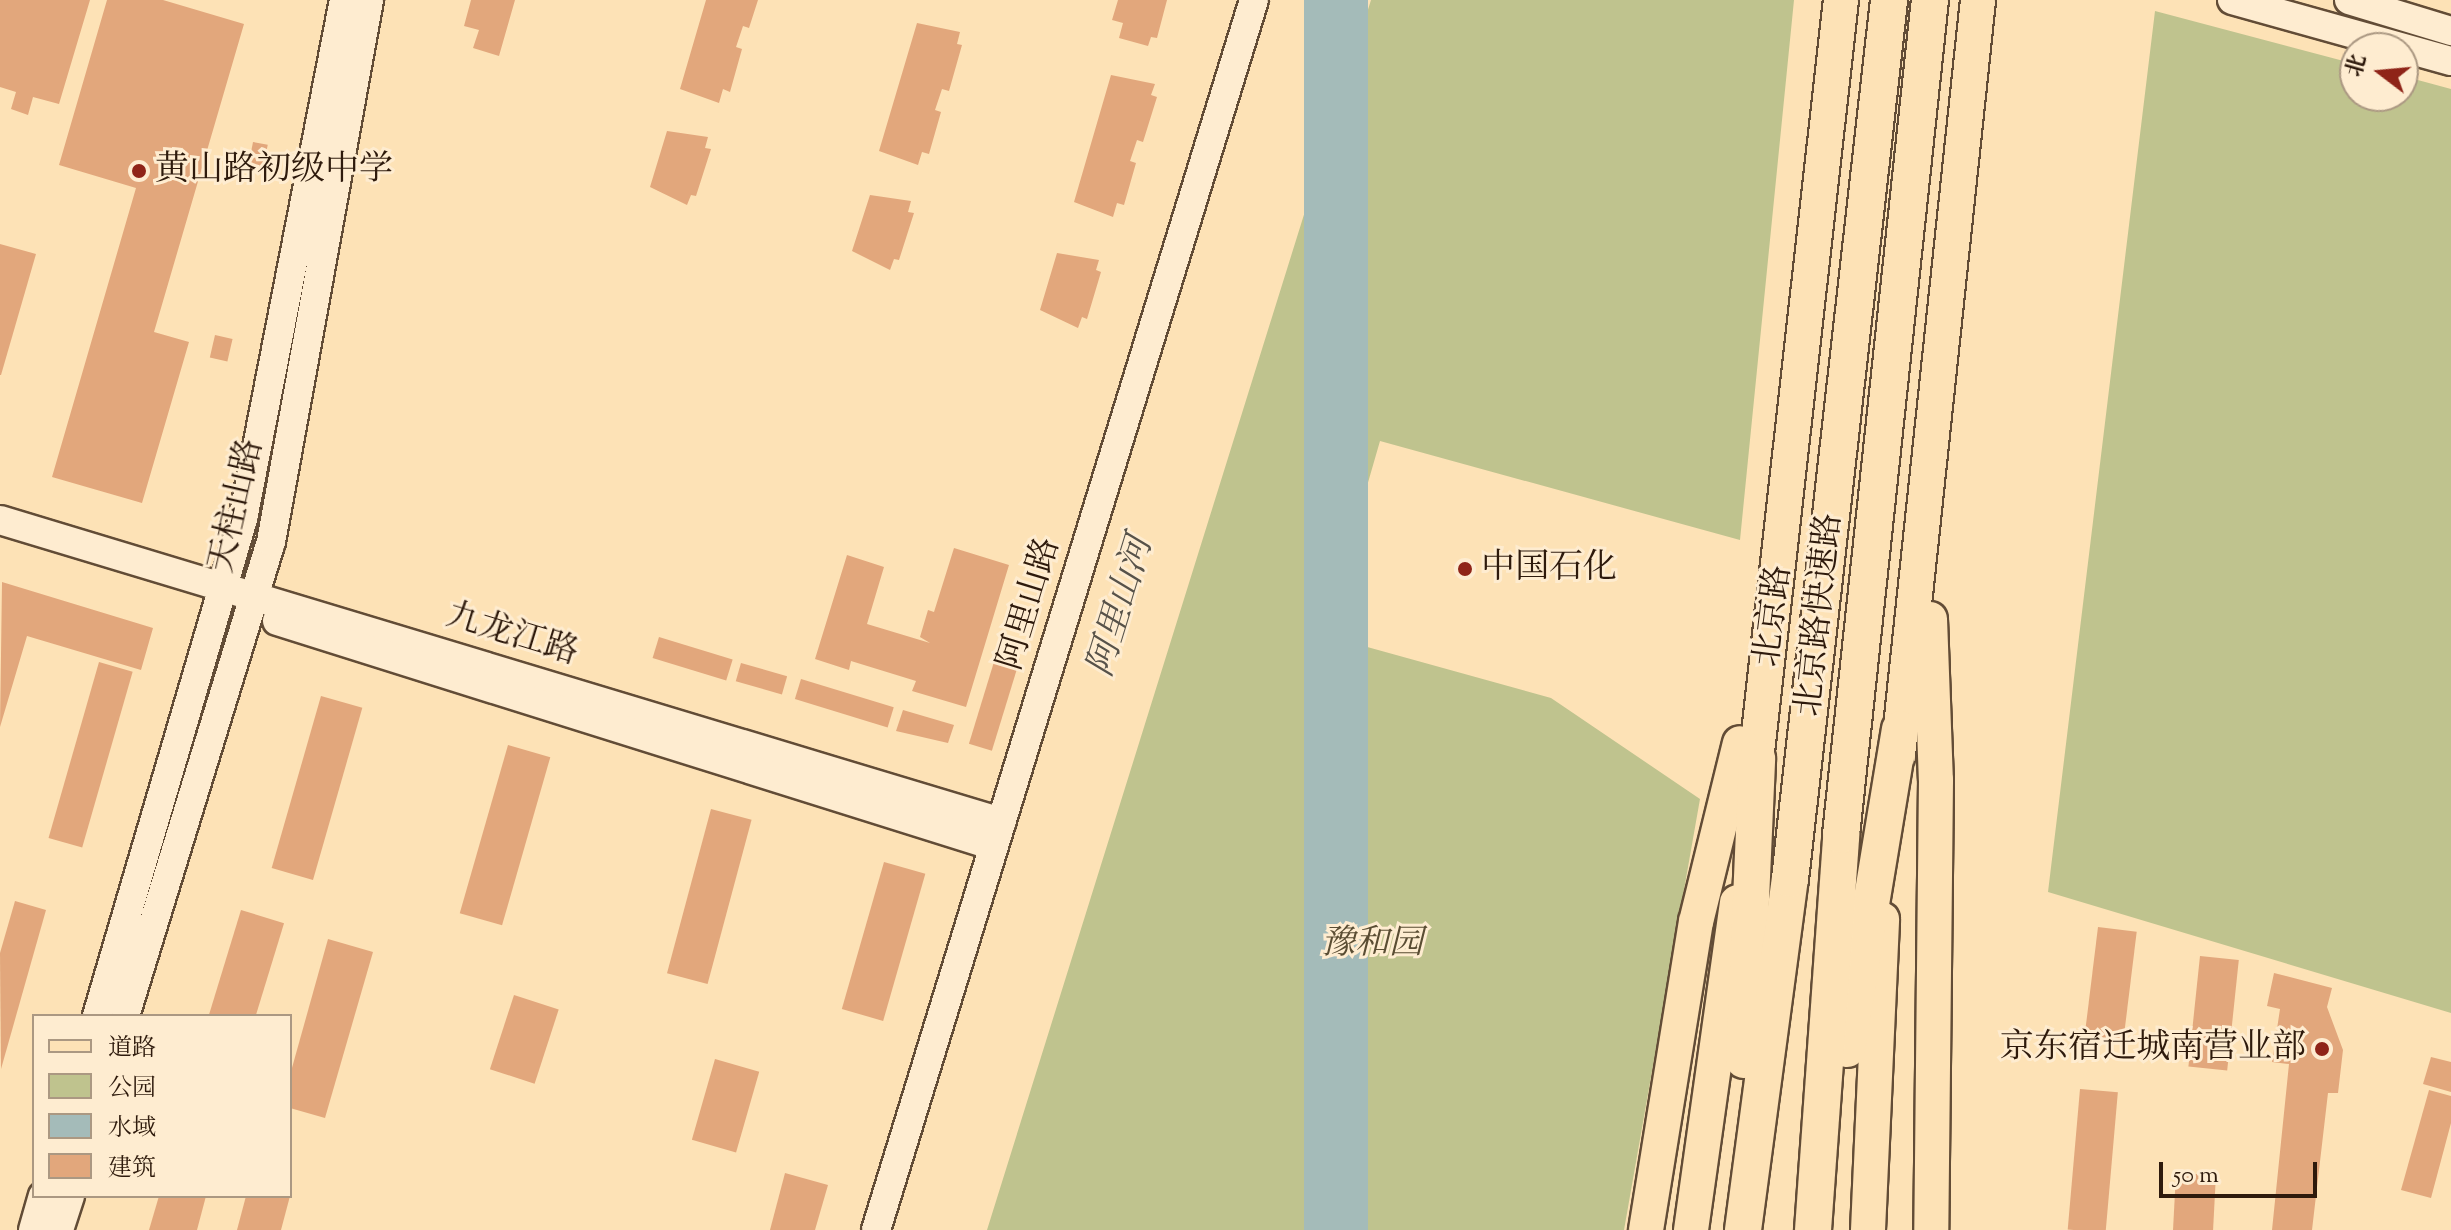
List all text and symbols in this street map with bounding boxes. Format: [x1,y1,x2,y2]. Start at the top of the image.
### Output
north arrow [2339,32,2419,112]
text: 北 [2339,51,2376,81]
place label: 黄山路初级中学 [155,151,393,191]
marker: 黄山路初级中学 [130,162,148,180]
street label: 天柱山路 [202,435,272,577]
street label: 北京路快速路 [1789,511,1851,719]
water label: 阿里山河 [1080,532,1164,682]
street label: 阿里山路 [991,533,1069,675]
place label: 中国石化 [1481,549,1617,589]
marker: 中国石化 [1456,560,1474,578]
street label: 北京路 [1748,563,1800,669]
street label: 九龙江路 [441,596,583,674]
park label: 豫和园 [1321,925,1423,965]
legend [32,1014,292,1198]
place label: 京东宿迁城南营业部 [2000,1029,2306,1069]
text: 道路 [108,1032,156,1066]
marker: 京东宿迁城南营业部 [2313,1040,2331,1058]
text: 公园 [108,1072,156,1106]
text: 水域 [108,1112,156,1146]
scale bar [2163,1146,2321,1196]
text: 建筑 [108,1152,156,1186]
text: 50 m [2173,1159,2219,1193]

